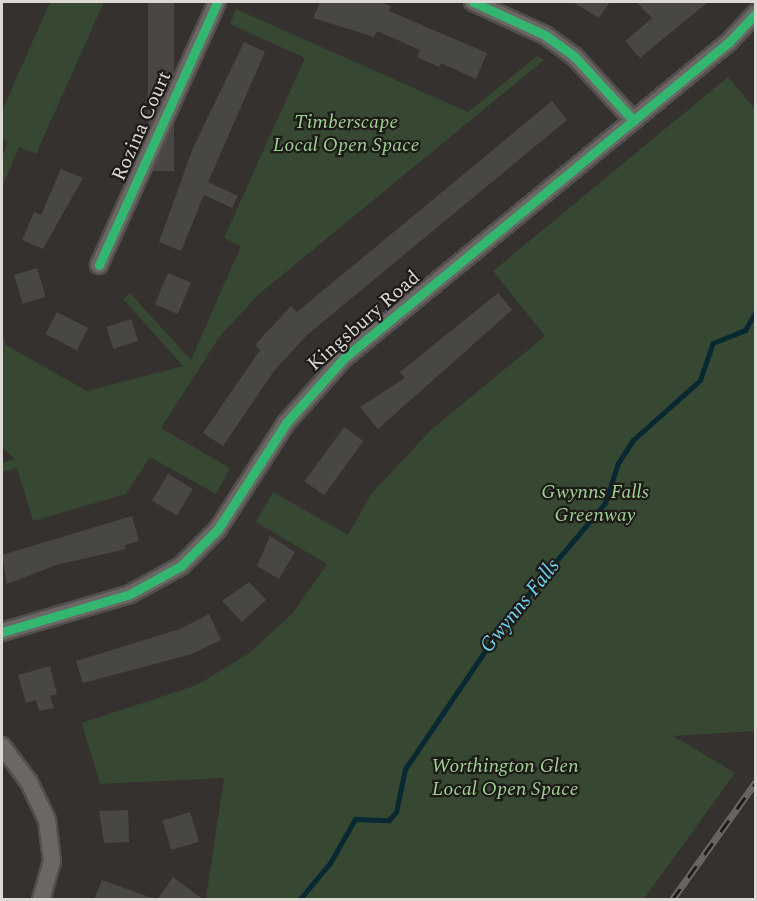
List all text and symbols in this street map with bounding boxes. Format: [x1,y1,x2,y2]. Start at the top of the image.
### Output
street label: Rozina Court [107,67,177,185]
park label: Timberscape Local Open Space [273,111,419,158]
street label: Kingsbury Road [303,266,425,376]
park label: Gwynns Falls Greenway [541,481,649,528]
water label: Gwynns Falls [475,554,565,658]
park label: Worthington Glen Local Open Space [431,755,579,802]

